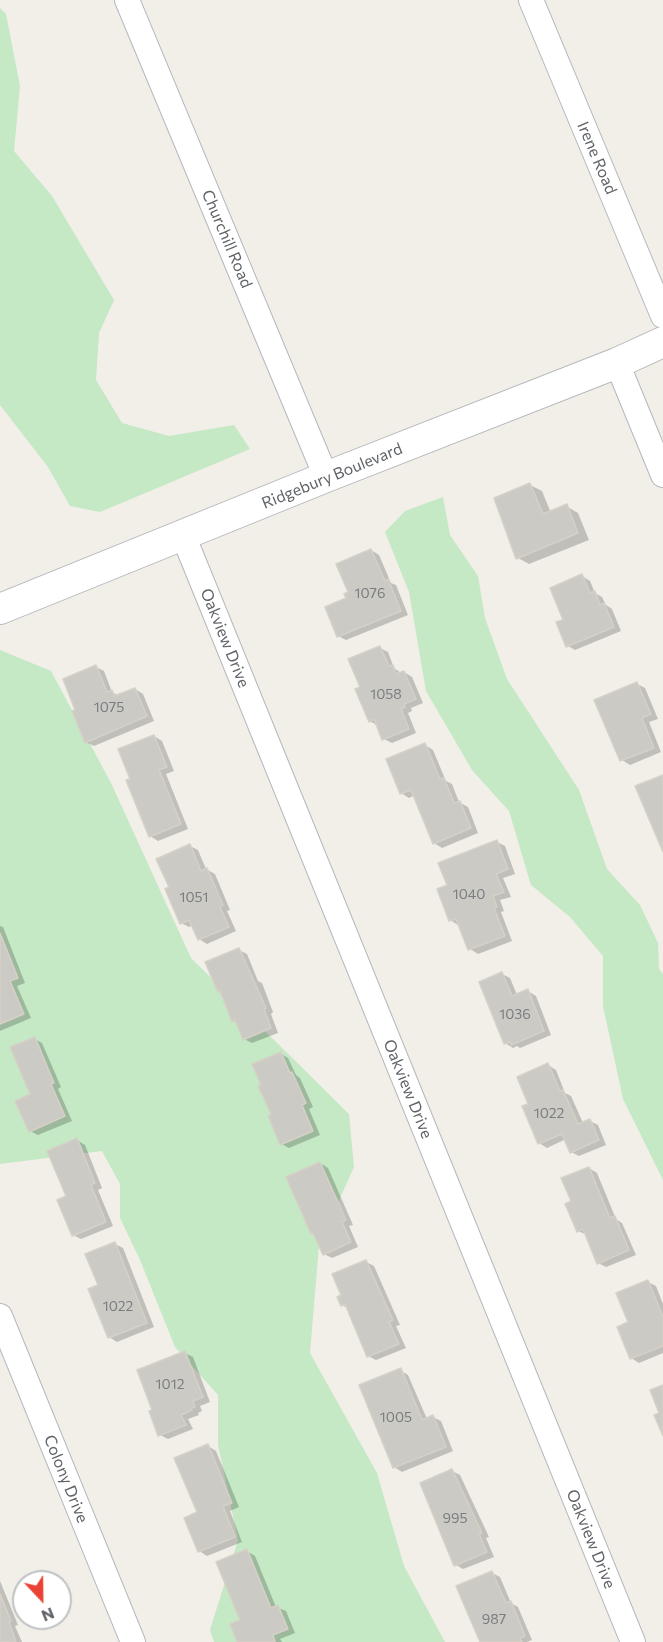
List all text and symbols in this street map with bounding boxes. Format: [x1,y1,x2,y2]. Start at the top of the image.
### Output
street label: Irene Road [573,119,621,197]
street label: Churchill Road [198,187,256,291]
street label: Ridgebury Boulevard [259,439,405,513]
house number: 1076 [355,585,385,601]
street label: Oakview Drive [196,586,254,690]
house number: 1058 [370,686,402,702]
house number: 1075 [94,699,124,715]
house number: 1040 [453,886,485,902]
house number: 1051 [179,889,209,905]
house number: 1036 [499,1006,531,1022]
street label: Oakview Drive [379,1037,437,1141]
house number: 1022 [534,1105,564,1121]
house number: 1022 [103,1298,133,1314]
house number: 1012 [156,1376,184,1392]
house number: 1005 [380,1409,412,1425]
street label: Colony Drive [40,1432,92,1526]
street label: Oakview Drive [562,1487,620,1591]
house number: 995 [442,1510,468,1526]
north arrow [12,1570,72,1630]
text: N [39,1604,57,1626]
house number: 987 [482,1611,506,1627]

